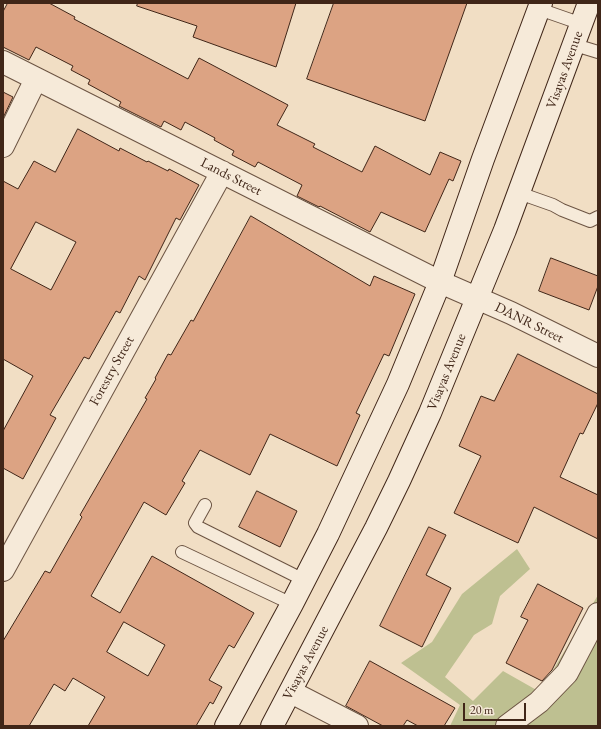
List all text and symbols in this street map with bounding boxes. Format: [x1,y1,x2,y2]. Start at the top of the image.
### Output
street label: Visayas Avenue [543,29,587,111]
street label: Lands Street [198,154,264,200]
street label: DANR Street [492,299,566,347]
street label: Visayas Avenue [424,331,470,413]
street label: Forestry Street [86,333,138,409]
street label: Visayas Avenue [279,623,333,703]
scale bar [465,695,528,721]
text: 20 m [470,702,493,718]

